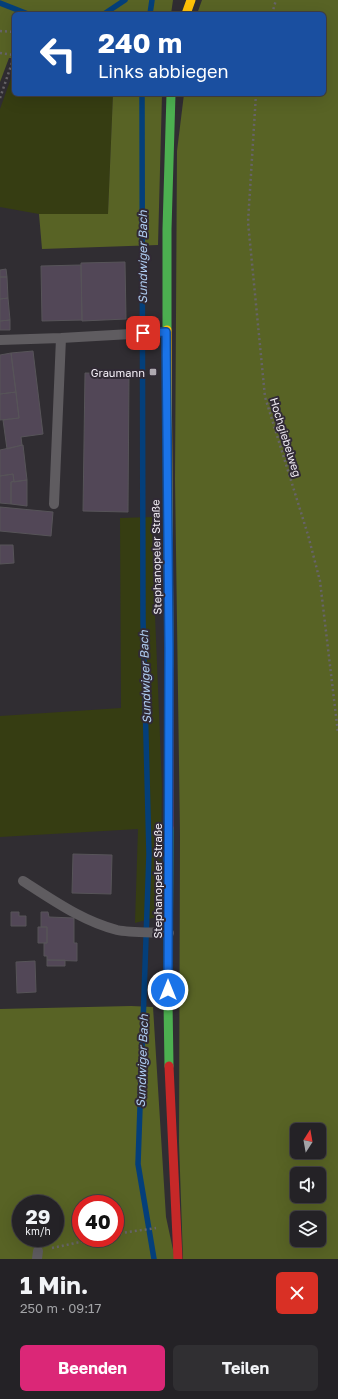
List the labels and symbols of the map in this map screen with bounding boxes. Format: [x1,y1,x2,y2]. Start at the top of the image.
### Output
water label: Sundwiger Bach [135,210,150,304]
pin [126,316,160,350]
place label: Graumann [91,366,145,379]
marker: Graumann [148,367,158,377]
street label: Hochgiebelweg [268,396,304,478]
street label: Stephanopeler Straße [148,499,164,615]
water label: Sundwiger Bach [136,629,154,724]
street label: Stephanopeler Straße [151,823,164,939]
position arrow [147,969,189,1011]
water label: Sundwiger Bach [133,1013,151,1108]
north arrow [290,1123,326,1159]
speed limit sign: 40 [72,1195,124,1247]

